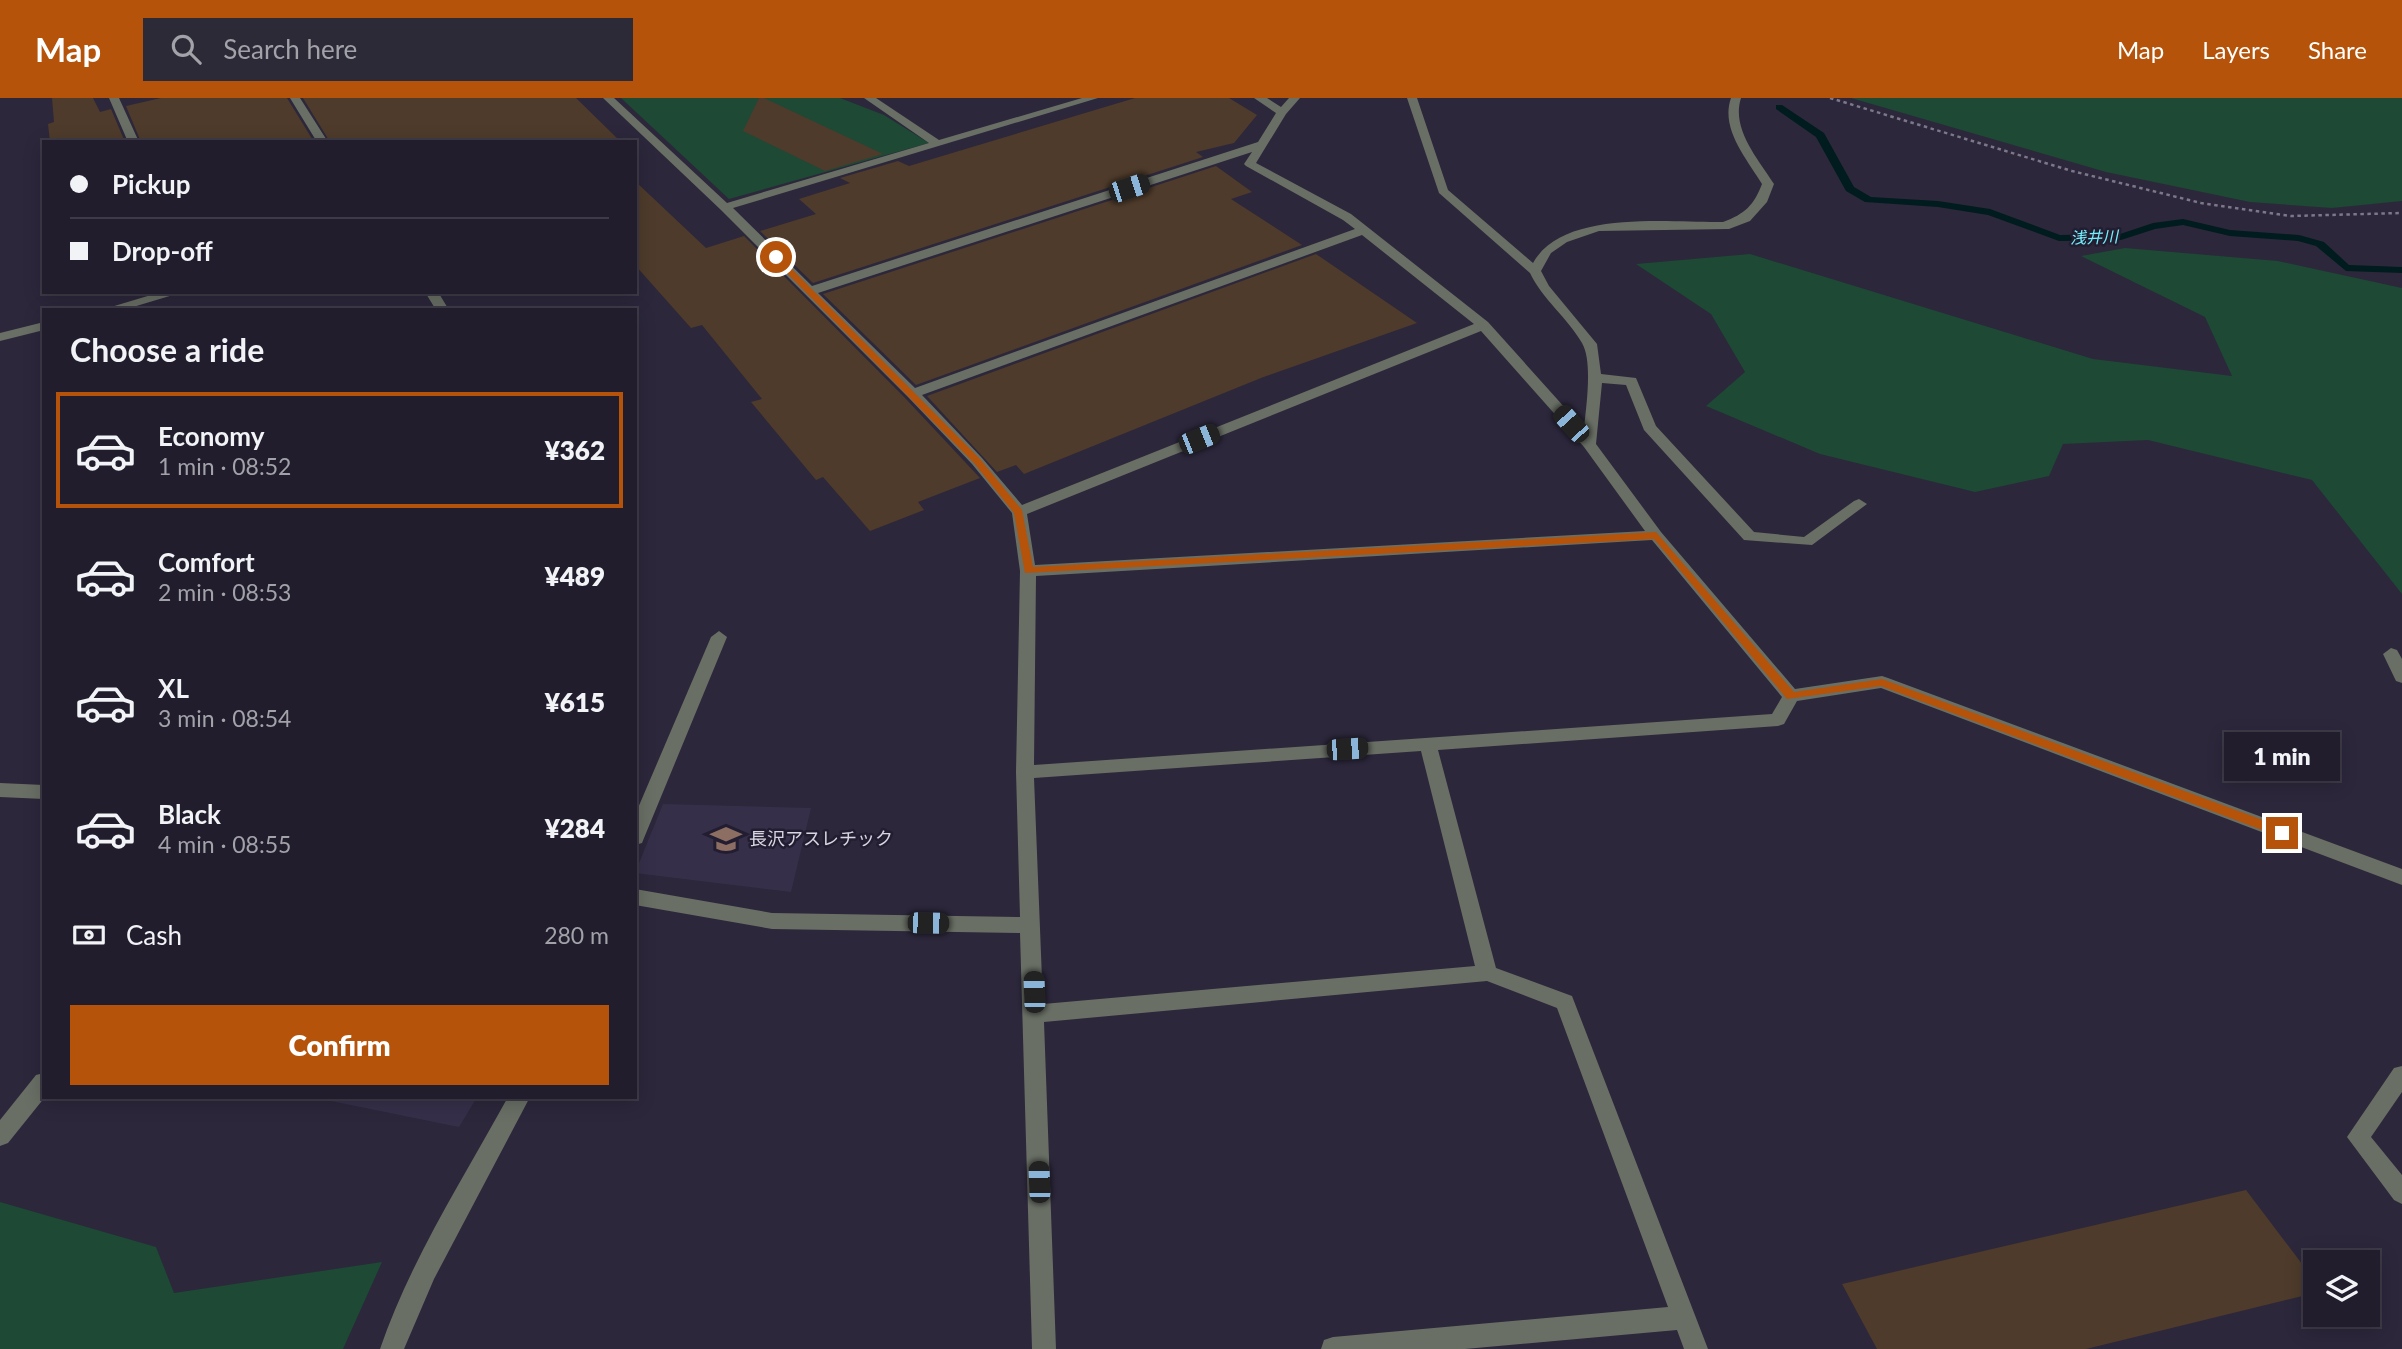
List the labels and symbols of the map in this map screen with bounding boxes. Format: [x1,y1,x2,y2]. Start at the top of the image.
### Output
car [1106,172,1153,204]
water label: 浅井川 [2070,226,2120,247]
route start [760,241,792,273]
car [1550,401,1593,447]
car [1176,421,1223,457]
callout: 1 min [2224,732,2340,780]
car [1326,737,1369,761]
route end [2266,817,2298,849]
school or university icon: 長沢アスレチック [709,822,743,856]
place label: 長沢アスレチック [749,827,893,849]
car [907,912,950,934]
car [1023,971,1046,1013]
car [1028,1161,1051,1203]

